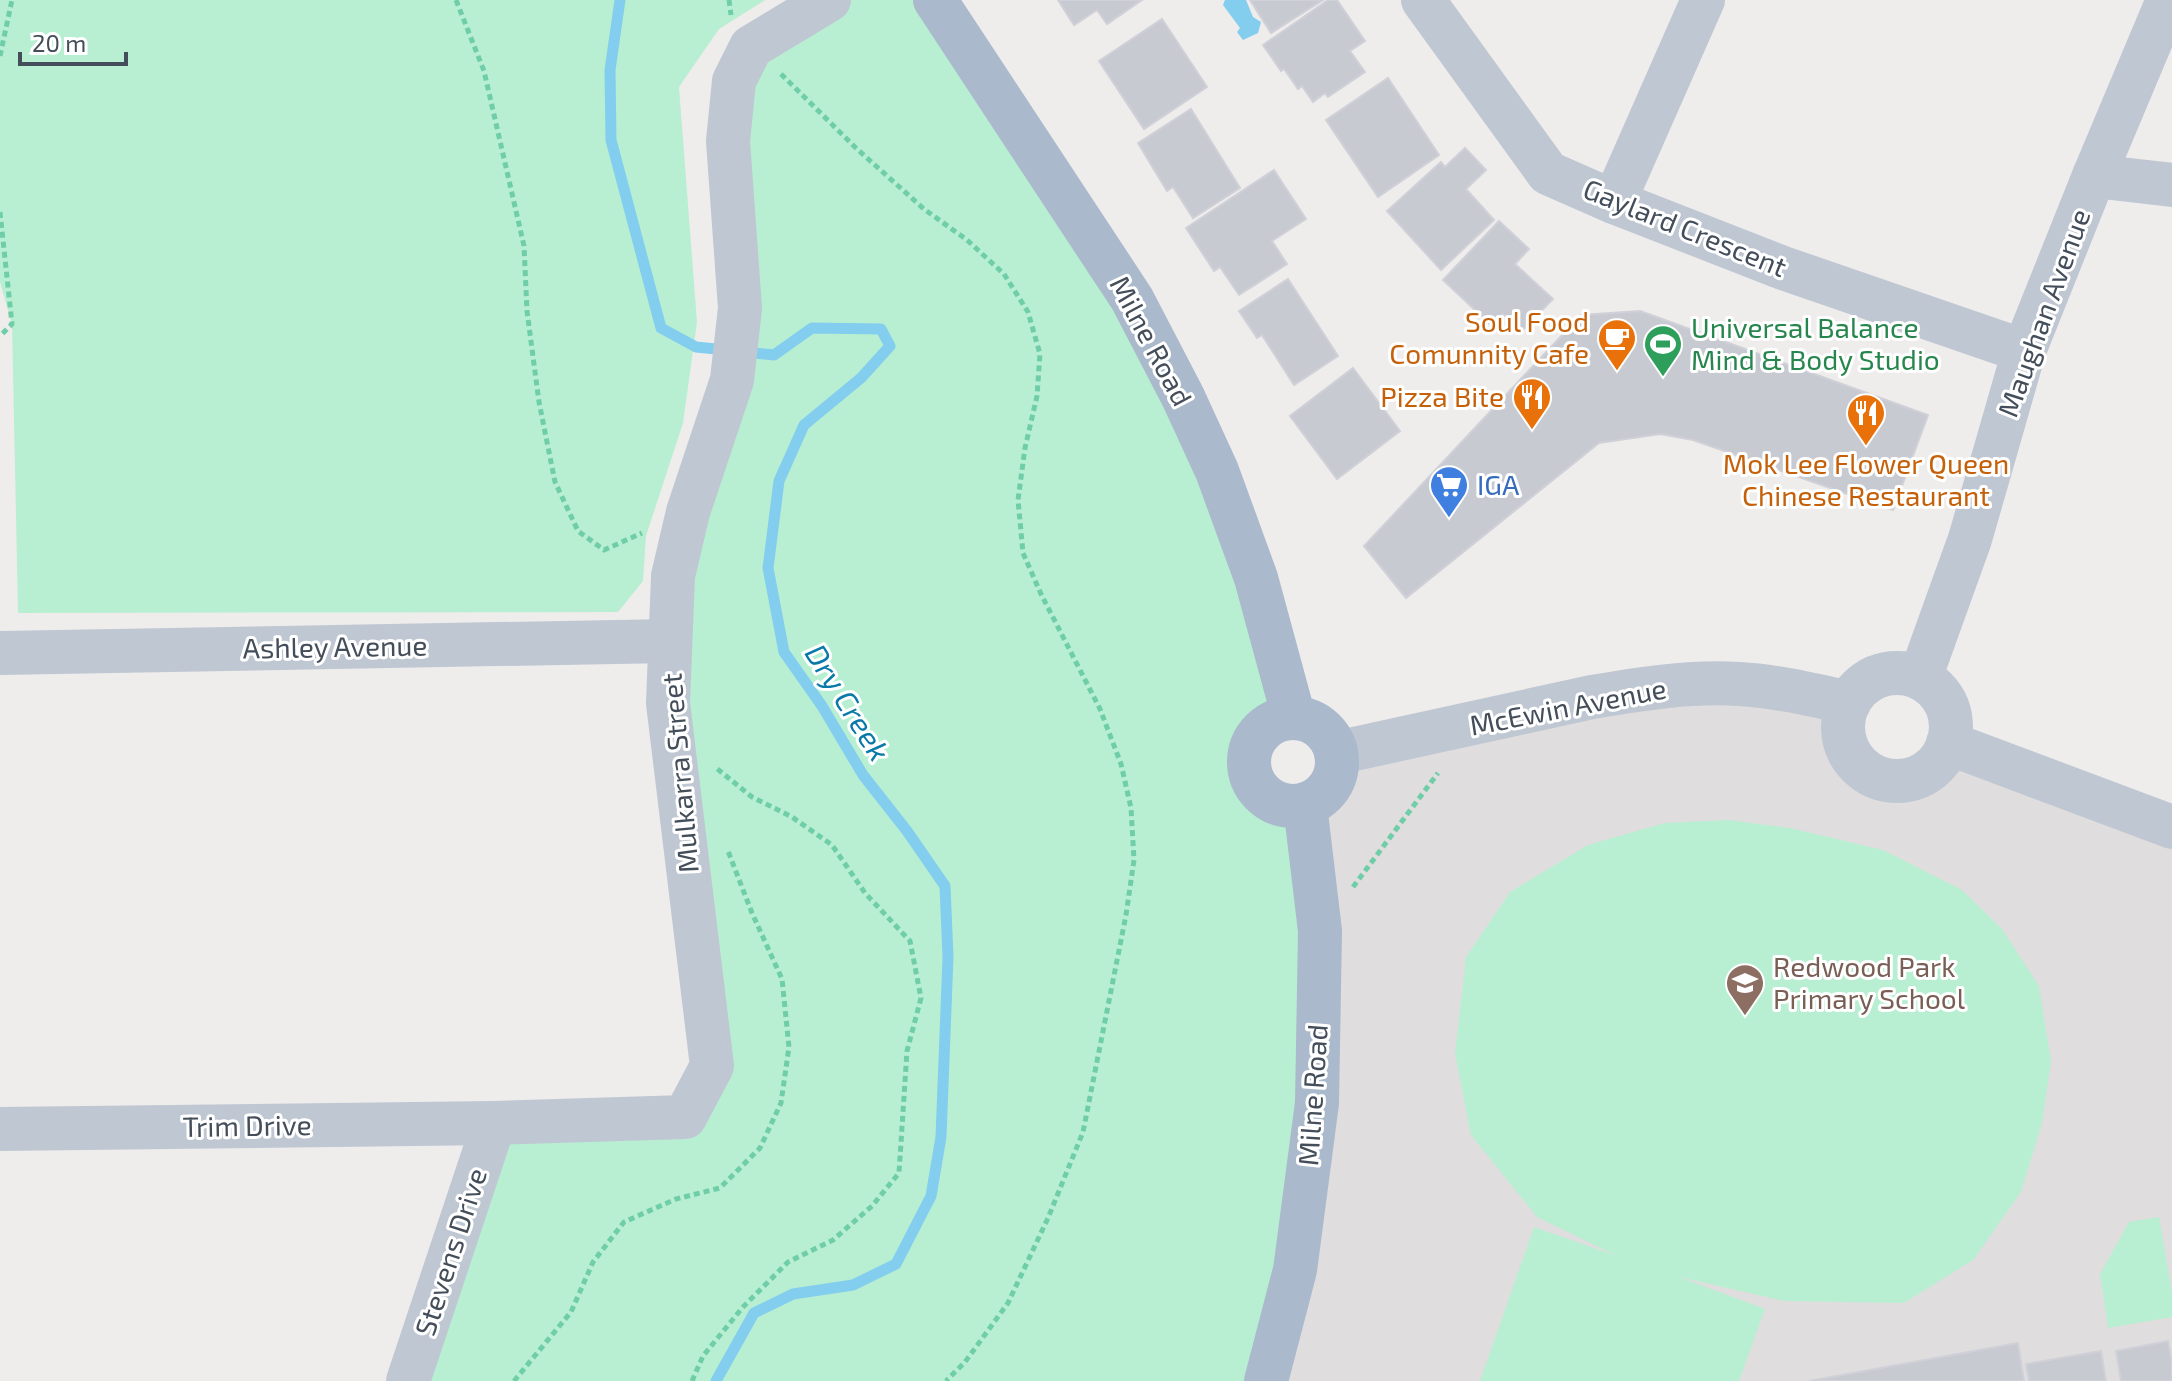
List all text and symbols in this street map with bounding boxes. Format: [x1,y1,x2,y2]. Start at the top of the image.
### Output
scale bar [20,16,126,66]
text: 20 m [32,28,86,57]
street label: Gaylard Crescent [1579,171,1792,283]
street label: Maughan Avenue [1990,204,2096,421]
street label: Milne Road [1104,270,1200,411]
place label: Soul Food Comunnity Cafe [1389,304,1589,370]
place label: Universal Balance Mind & Body Studio [1691,310,1940,376]
cafe icon: Soul Food Comunnity Cafe [1596,317,1638,372]
sports icon: Universal Balance Mind & Body Studio [1642,323,1684,378]
restaurant icon: Pizza Bite [1511,376,1553,431]
place label: Pizza Bite [1380,379,1504,413]
restaurant icon: Mok Lee Flower Queen Chinese Restaurant [1845,392,1887,447]
place label: Mok Lee Flower Queen Chinese Restaurant [1723,446,2009,512]
supermarket icon: IGA [1428,464,1470,519]
place label: IGA [1477,467,1520,501]
street label: Ashley Avenue [242,627,428,665]
water label: Dry Creek [798,637,899,768]
street label: McEwin Avenue [1467,670,1669,742]
street label: Mulkarra Street [653,672,705,874]
place label: Redwood Park Primary School [1773,949,1966,1015]
school or university icon: Redwood Park Primary School [1724,962,1766,1017]
street label: Milne Road [1290,1023,1334,1167]
street label: Trim Drive [182,1107,312,1143]
street label: Stevens Drive [407,1164,493,1340]

